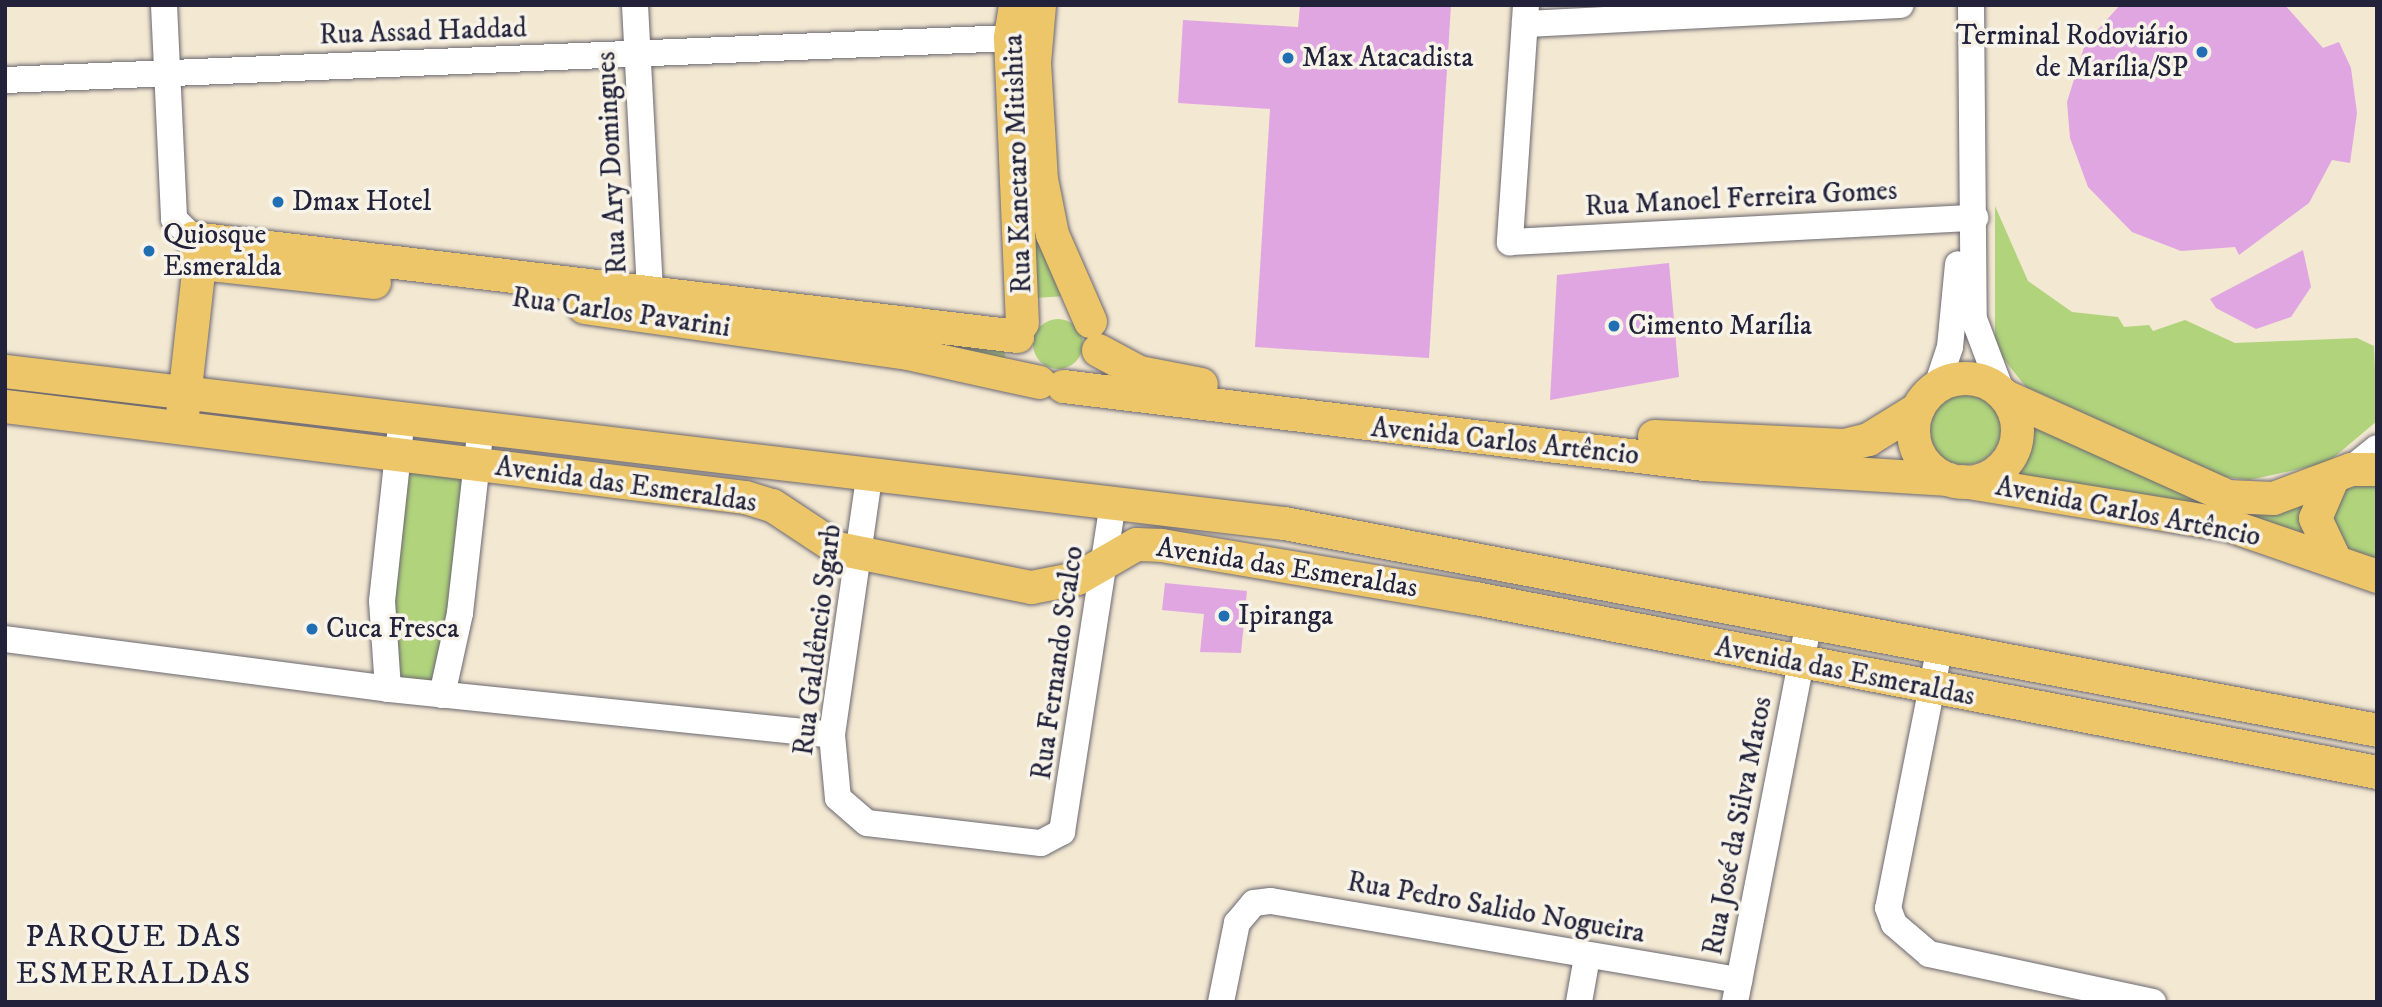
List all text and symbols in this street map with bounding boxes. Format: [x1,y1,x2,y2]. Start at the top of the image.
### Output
street label: Rua Assad Haddad [319,12,527,52]
place label: Terminal Rodoviário de Marília/SP [1956,19,2188,85]
street label: Rua Kanetaro Mitishita [997,34,1039,294]
place label: Max Atacadista [1302,41,1473,75]
marker: Terminal Rodoviário de Marília/SP [2194,44,2210,60]
marker: Max Atacadista [1280,50,1296,66]
street label: Rua Ary Domingues [589,51,635,275]
street label: Rua Manoel Ferreira Gomes [1584,174,1898,224]
place label: Dmax Hotel [292,185,431,219]
marker: Dmax Hotel [270,194,286,210]
place label: Quiosque Esmeralda [163,218,281,284]
marker: Quiosque Esmeralda [141,243,157,259]
street label: Rua Carlos Pavarini [510,281,732,345]
place label: Cimento Marília [1628,309,1812,343]
marker: Cimento Marília [1606,318,1622,334]
street label: Avenida Carlos Artêncio [1369,411,1641,473]
street label: Avenida das Esmeraldas [493,450,759,520]
street label: Avenida Carlos Artêncio [1993,470,2263,554]
street label: Rua Galdêncio Sgarb [787,522,849,758]
street label: Avenida das Esmeraldas [1154,531,1420,605]
street label: Rua Fernando Scalco [1025,544,1091,782]
place label: Ipiranga [1238,599,1333,633]
marker: Ipiranga [1216,608,1232,624]
place label: Cuca Fresca [326,612,459,646]
marker: Cuca Fresca [304,621,320,637]
street label: Avenida das Esmeraldas [1712,630,1978,714]
street label: Rua José da Silva Matos [1696,694,1780,958]
street label: Rua Pedro Salido Nogueira [1345,865,1647,951]
district label: PARQUE DAS ESMERALDAS [17,919,251,994]

